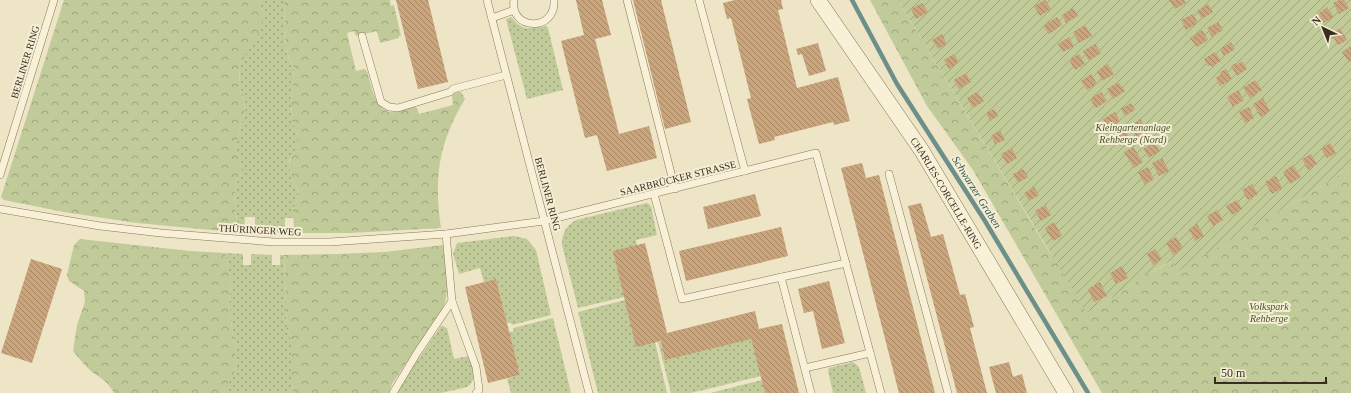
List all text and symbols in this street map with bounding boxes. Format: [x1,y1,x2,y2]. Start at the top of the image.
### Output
north arrow [1303,8,1343,48]
text: N [1309,14,1323,28]
street label: BERLINER RING [9,24,41,100]
park label: Kleingartenanlage Rehberge (Nord) [1095,122,1171,146]
street label: CHARLES-CORCELLE-RING [909,135,984,251]
water label: Schwarzer Graben [950,154,1004,231]
street label: BERLINER RING [533,156,563,232]
street label: SAARBRÜCKER STRASSE [619,158,737,198]
street label: THÜRINGER WEG [218,222,302,238]
park label: Volkspark Rehberge [1249,301,1289,324]
scale bar [1215,359,1326,385]
text: 50 m [1221,366,1246,380]

